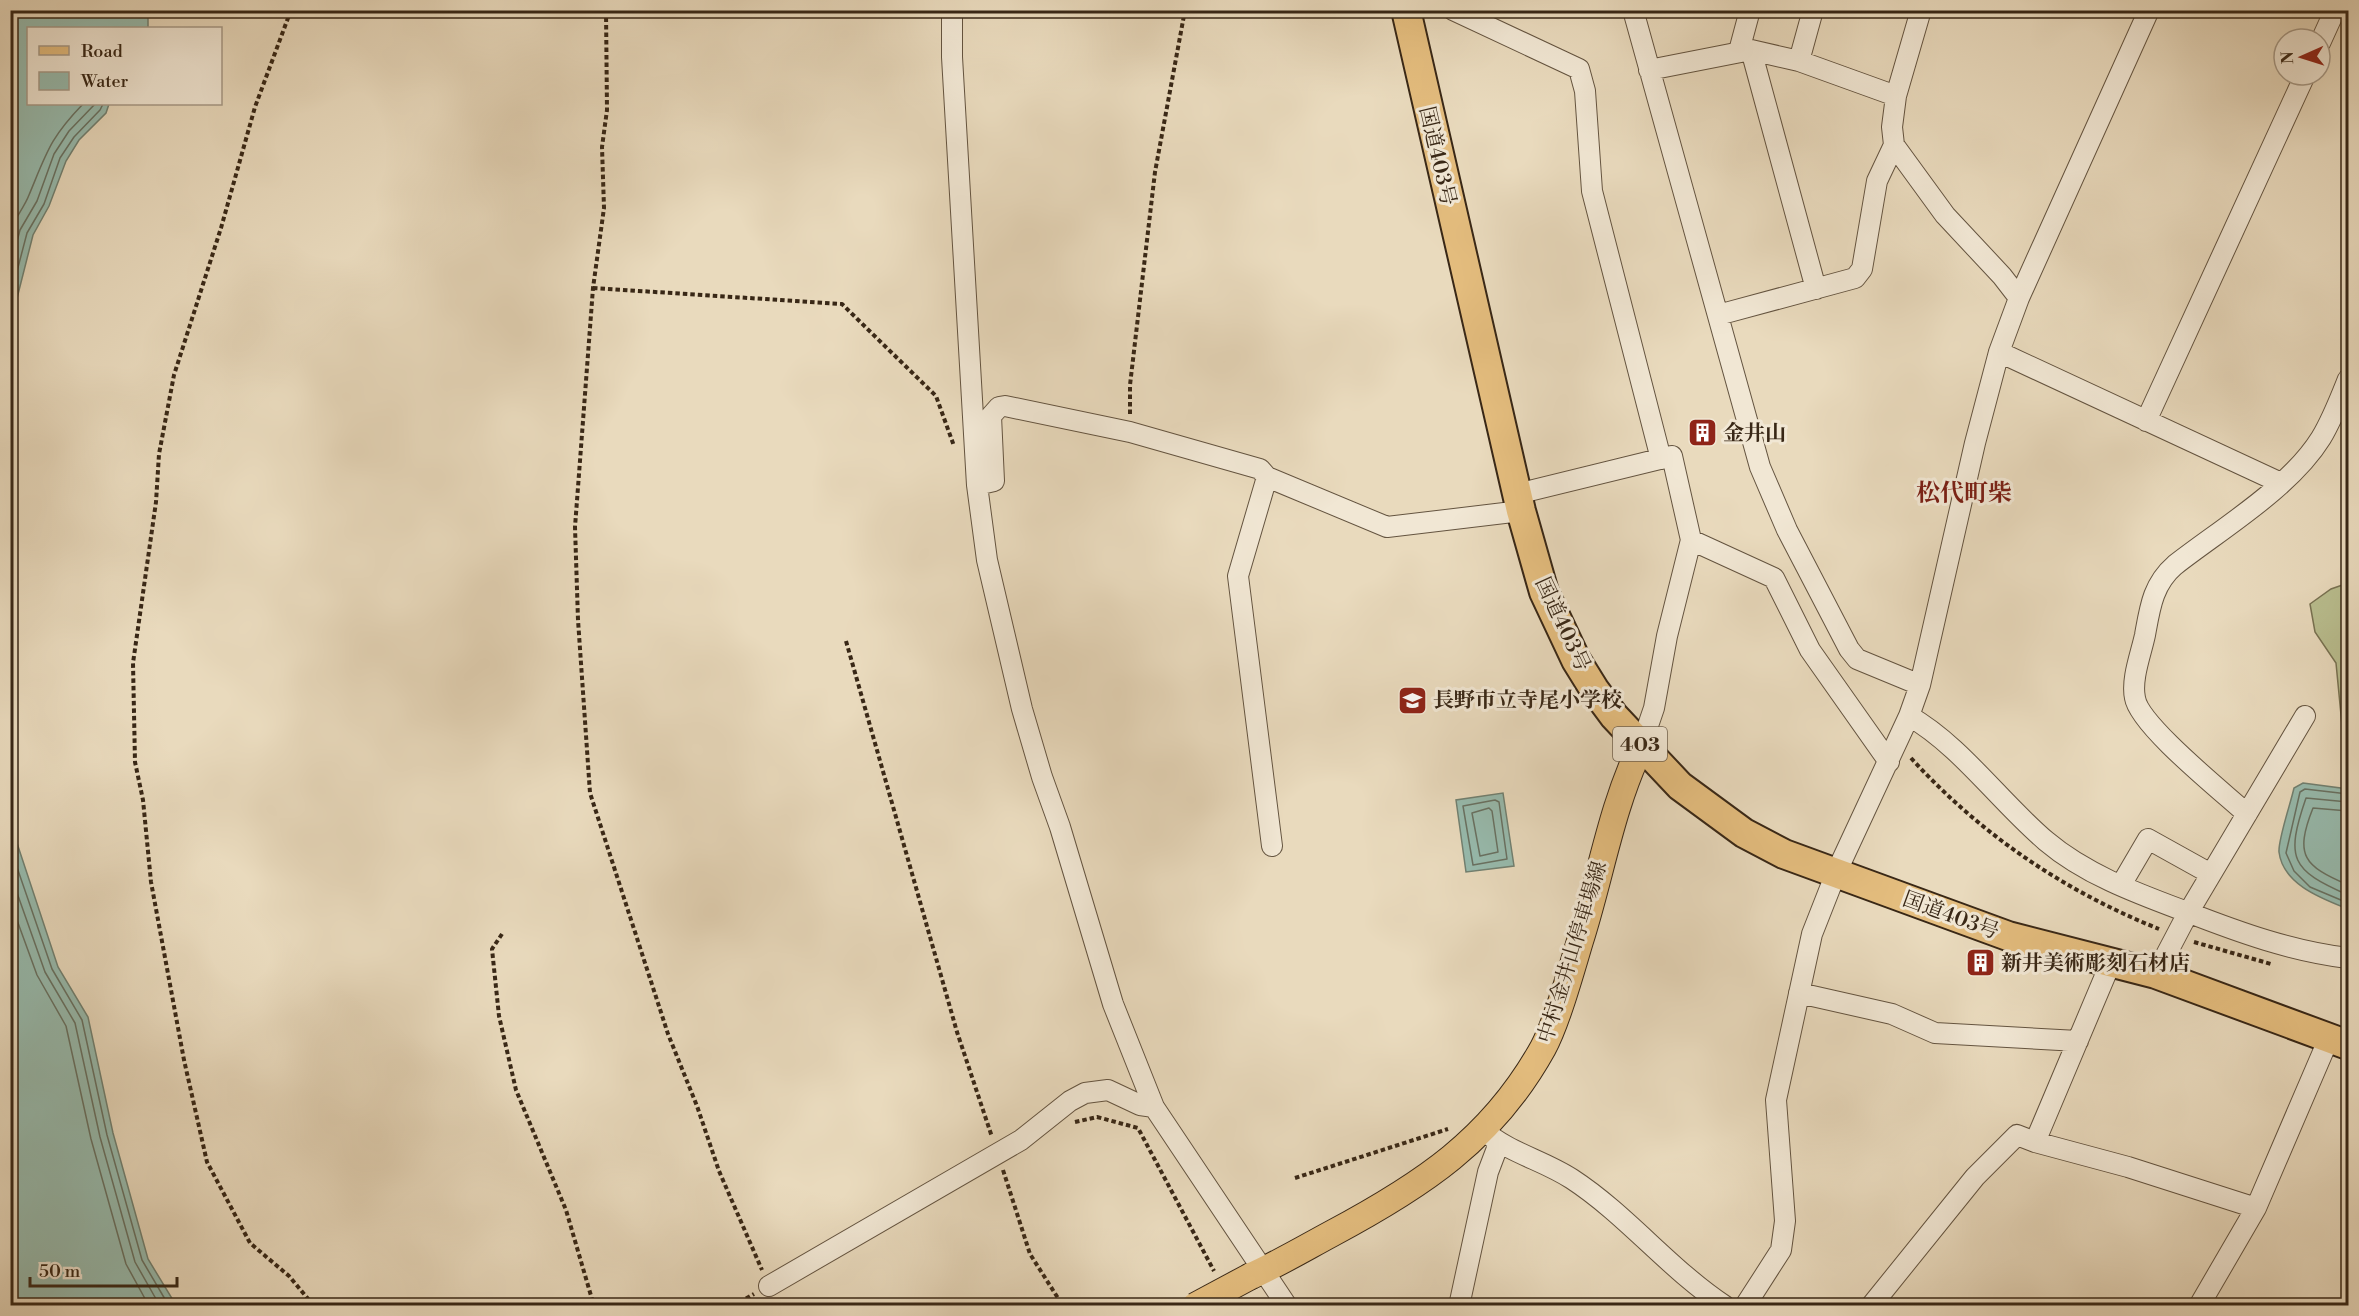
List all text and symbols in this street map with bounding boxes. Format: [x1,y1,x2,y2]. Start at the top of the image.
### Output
legend [27,27,222,105]
north arrow [2272,27,2332,87]
text: Road [81,40,124,63]
text: N [2278,51,2298,65]
text: Water [80,70,129,93]
street label: 国道403号 [1413,104,1461,208]
building icon: 金井山 [1686,417,1718,449]
place label: 金井山 [1723,421,1786,447]
district label: 松代町柴 [1916,479,2012,509]
street label: 国道403号 [1529,573,1595,676]
school or university icon: 長野市立寺尾小学校 [1396,684,1428,716]
place label: 長野市立寺尾小学校 [1433,688,1622,714]
road number: 403 [1613,727,1667,761]
street label: 中村金井山停車場線 [1533,858,1613,1046]
street label: 国道403号 [1899,886,2003,945]
building icon: 新井美術彫刻石材店 [1964,947,1996,979]
place label: 新井美術彫刻石材店 [2001,951,2190,977]
scale bar [30,1250,177,1288]
text: 50 m [39,1260,81,1283]

